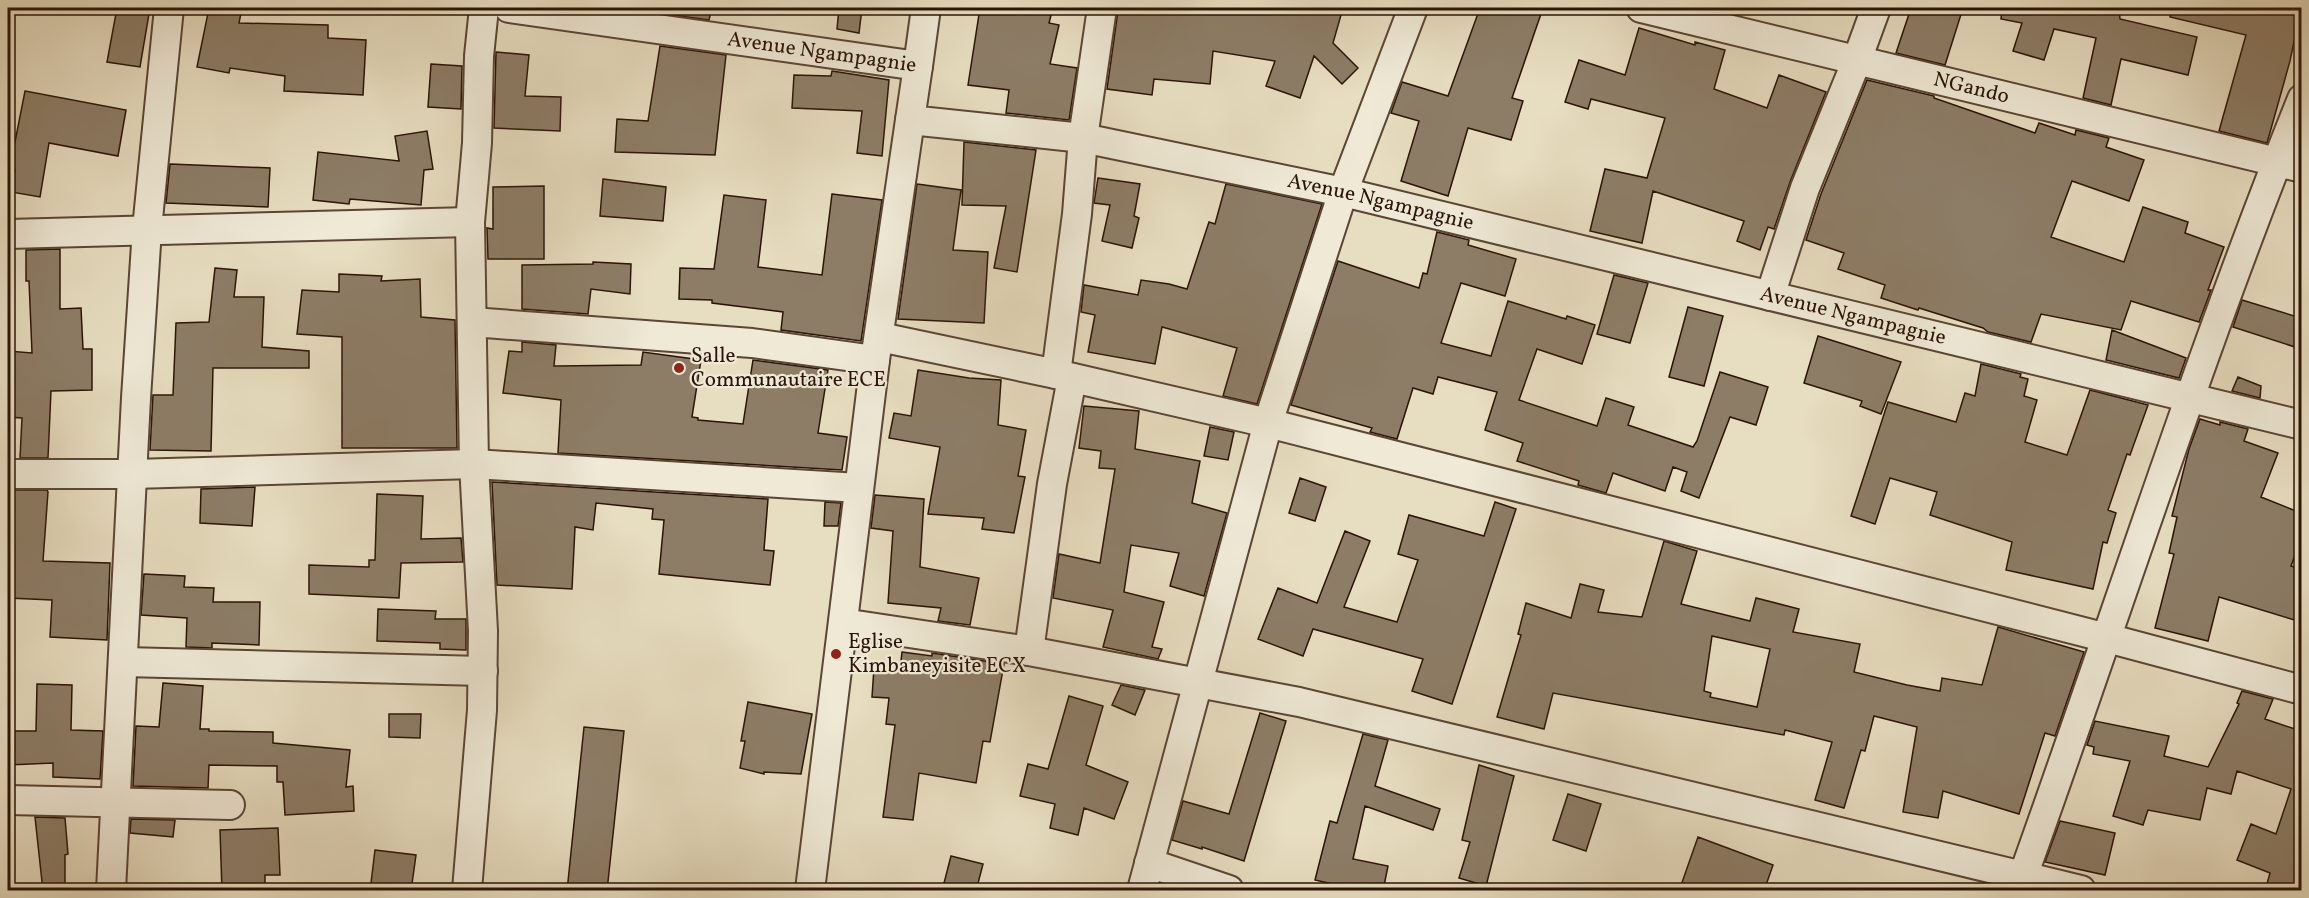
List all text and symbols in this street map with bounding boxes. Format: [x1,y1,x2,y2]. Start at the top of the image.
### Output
street label: Avenue Ngampagnie [726,25,918,80]
street label: NGando [1931,65,2012,111]
street label: Avenue Ngampagnie [1285,166,1477,238]
street label: Avenue Ngampagnie [1757,279,1949,352]
place label: Salle Communautaire ECE [691,342,886,395]
marker: Salle Communautaire ECE [672,361,686,375]
place label: Eglise Kimbaneyisite ECX [848,628,1026,681]
marker: Eglise Kimbaneyisite ECX [829,647,843,661]

